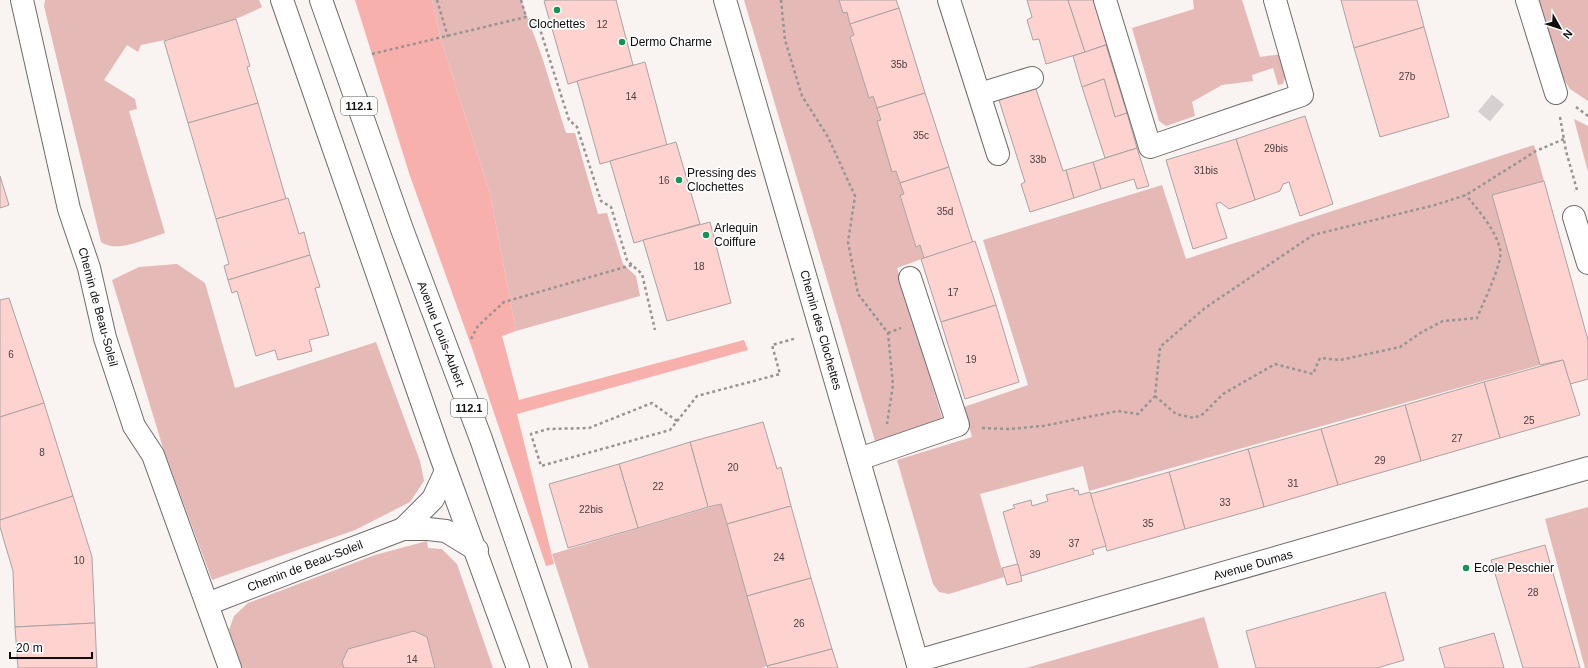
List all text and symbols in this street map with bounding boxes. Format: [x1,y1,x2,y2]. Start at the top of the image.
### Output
marker: Clochettes [552,5,562,15]
north arrow [1540,8,1580,48]
place label: Clochettes [529,17,585,31]
house number: 12 [596,19,608,30]
text: N [1561,27,1575,41]
place label: Dermo Charme [630,35,712,49]
marker: Dermo Charme [617,37,627,47]
house number: 35b [891,59,908,70]
house number: 27b [1399,71,1416,82]
house number: 14 [625,91,637,102]
road number: 112.1 [341,97,377,115]
house number: 35c [913,130,929,141]
house number: 29bis [1264,143,1288,154]
house number: 33b [1030,154,1047,165]
house number: 31bis [1194,165,1218,176]
place label: Pressing des Clochettes [687,166,756,194]
house number: 16 [658,175,670,186]
marker: Pressing des Clochettes [674,175,684,185]
house number: 35d [937,206,953,217]
place label: Arlequin Coiffure [714,221,758,249]
marker: Arlequin Coiffure [701,230,711,240]
street label: Chemin de Beau-Soleil [75,246,121,368]
house number: 18 [693,261,705,272]
street label: Chemin des Clochettes [797,268,845,392]
street label: Avenue Louis-Aubert [414,279,468,389]
house number: 17 [947,287,959,298]
house number: 6 [8,349,14,360]
house number: 19 [965,354,977,365]
road number: 112.1 [451,399,487,417]
house number: 25 [1523,415,1535,426]
house number: 27 [1451,433,1463,444]
house number: 8 [39,447,45,458]
house number: 29 [1374,455,1386,466]
house number: 20 [727,462,739,473]
house number: 31 [1287,478,1299,489]
house number: 22 [652,481,664,492]
house number: 33 [1219,497,1231,508]
house number: 22bis [579,504,603,515]
house number: 35 [1142,518,1154,529]
street label: Chemin de Beau-Soleil [245,537,365,595]
house number: 37 [1068,538,1080,549]
street label: Avenue Dumas [1212,547,1294,583]
house number: 39 [1029,549,1041,560]
house number: 24 [773,552,785,563]
house number: 10 [73,555,85,566]
place label: Ecole Peschier [1474,561,1554,575]
marker: Ecole Peschier [1461,563,1471,573]
house number: 28 [1527,587,1539,598]
house number: 26 [793,618,805,629]
scale bar [10,634,92,660]
text: 20 m [16,641,43,655]
house number: 14 [406,654,418,665]

